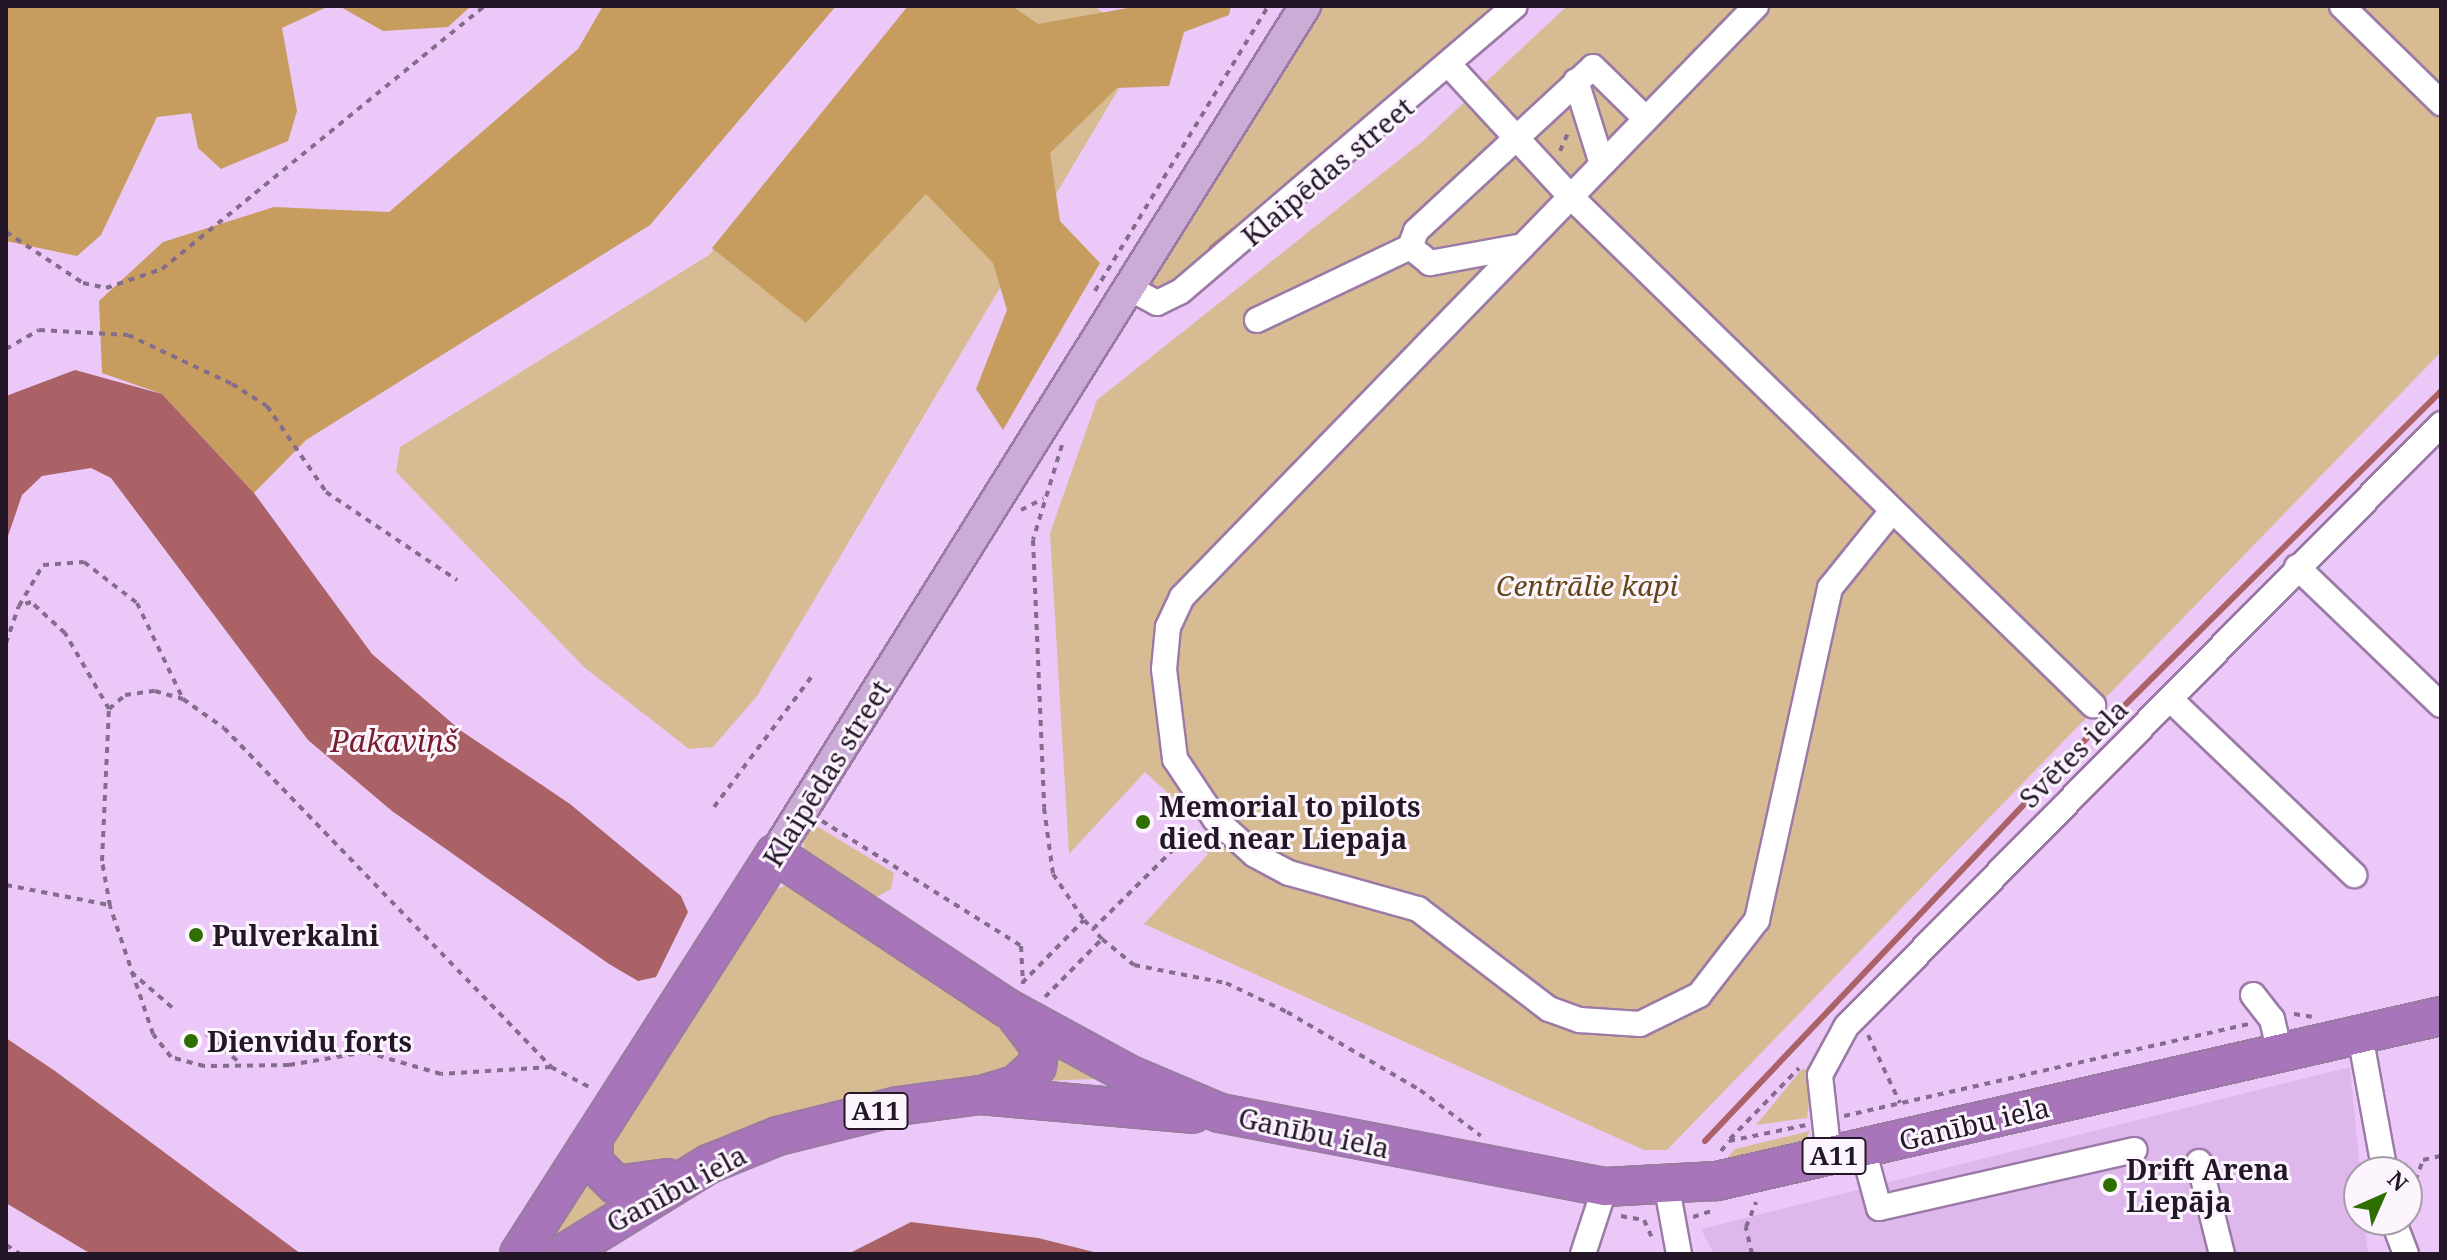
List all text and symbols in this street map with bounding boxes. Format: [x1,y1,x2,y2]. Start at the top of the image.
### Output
street label: Klaipēdas street [1234,90,1420,252]
park label: Centrālie kapi [1496,568,1678,602]
street label: Klaipēdas street [755,674,897,872]
street label: Svētes iela [2012,692,2134,814]
water label: Pakaviņš [330,723,458,759]
place label: Memorial to pilots died near Liepaja [1159,789,1420,855]
marker: Memorial to pilots died near Liepaja [1134,813,1152,831]
place label: Pulverkalni [212,918,379,952]
marker: Pulverkalni [187,926,205,944]
place label: Dienvidu forts [207,1024,412,1058]
marker: Dienvidu forts [182,1032,200,1050]
road number: A11 [842,1089,910,1133]
street label: Ganību iela [1895,1089,2053,1157]
street label: Ganību iela [1235,1100,1393,1164]
road number: A11 [1800,1134,1868,1178]
street label: Ganību iela [600,1137,752,1239]
place label: Drift Arena Liepāja [2126,1152,2289,1218]
north arrow [2343,1156,2423,1236]
text: N [2382,1164,2415,1197]
marker: Drift Arena Liepāja [2101,1176,2119,1194]

